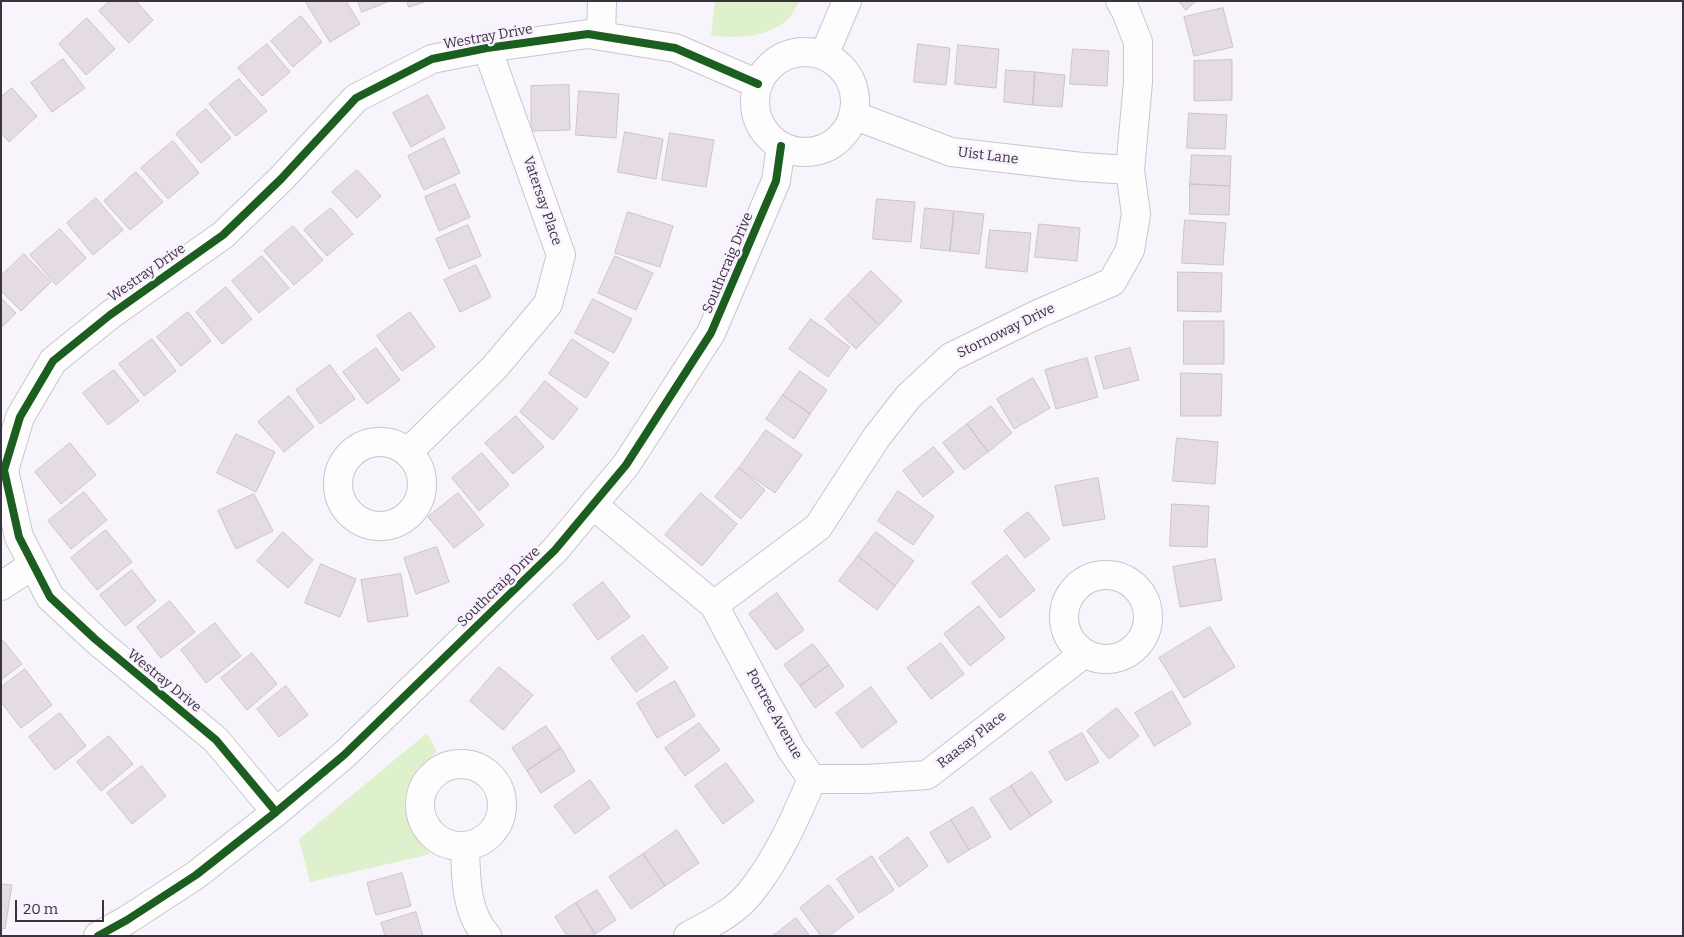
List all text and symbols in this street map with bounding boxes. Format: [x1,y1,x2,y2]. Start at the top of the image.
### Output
street label: Westray Drive [442,21,534,53]
street label: Uist Lane [957,144,1019,168]
street label: Vatersay Place [519,154,565,248]
street label: Southcraig Drive [699,210,757,316]
street label: Westray Drive [105,240,189,306]
street label: Stornoway Drive [954,300,1058,362]
street label: Southcraig Drive [454,543,544,631]
street label: Westray Drive [124,646,204,716]
street label: Portree Avenue [742,666,806,762]
street label: Raasay Place [934,708,1010,772]
scale bar [18,890,106,922]
text: 20 m [23,900,58,918]

